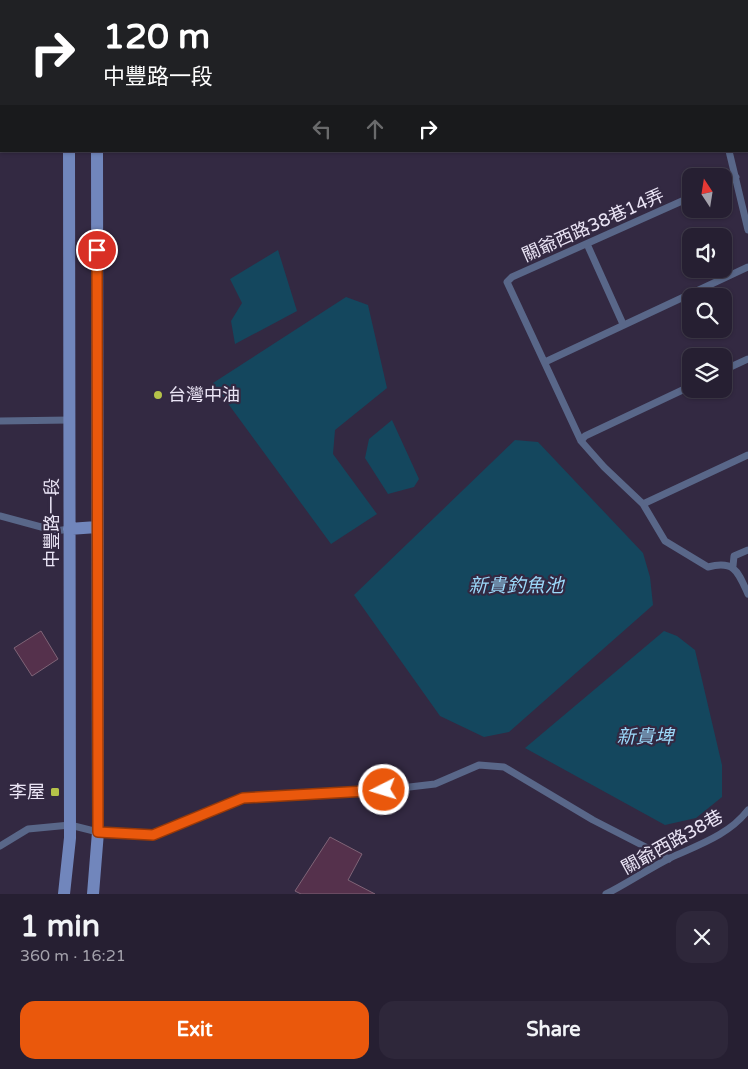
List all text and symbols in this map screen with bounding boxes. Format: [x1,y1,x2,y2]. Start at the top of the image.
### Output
text: 120 m [103,16,210,58]
icon: right [20,20,85,85]
text: 中豐路一段 [103,64,213,90]
icon: left [308,115,336,143]
icon: ahead [361,115,389,143]
icon: right [414,115,442,143]
north arrow [682,168,732,218]
map controls [682,168,732,398]
street label: 關爺西路38巷14弄 [519,184,667,266]
button: sound [682,228,732,278]
pin [76,229,118,271]
icon: arrive [83,236,111,264]
button: search [682,288,732,338]
button: layers [682,348,732,398]
place label: 台灣中油 [168,384,240,406]
marker: 台灣中油 [152,389,164,401]
street label: 中豐路一段 [41,478,63,568]
water label: 新貴釣魚池 [468,575,565,597]
water label: 新貴埤 [616,726,675,748]
position arrow [357,763,409,815]
place label: 李屋 [9,781,45,803]
marker: 李屋 [49,786,61,798]
street label: 關爺西路38巷 [617,805,727,879]
text: 1 min [20,908,100,945]
button: close [676,911,728,963]
text: 360 m · 16:21 [20,946,126,966]
button: Exit [20,1001,369,1059]
button: Share [379,1001,728,1059]

